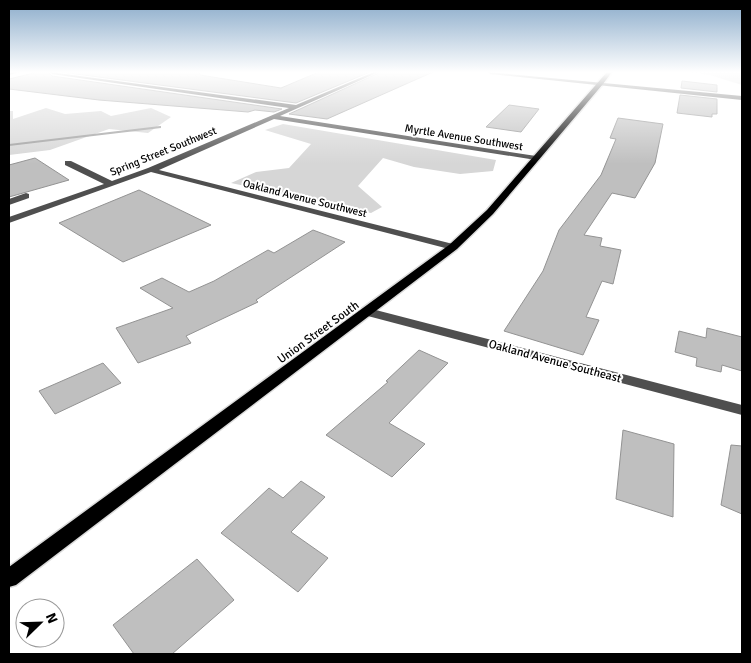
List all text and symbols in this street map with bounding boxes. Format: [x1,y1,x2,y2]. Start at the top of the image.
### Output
street label: Myrtle Avenue Southwest [404,122,524,153]
street label: Spring Street Southwest [108,124,219,179]
street label: Oakland Avenue Southwest [241,177,368,220]
street label: Union Street South [274,298,362,367]
street label: Oakland Avenue Southeast [487,337,623,386]
north arrow [15,598,65,648]
text: N [42,610,61,626]

